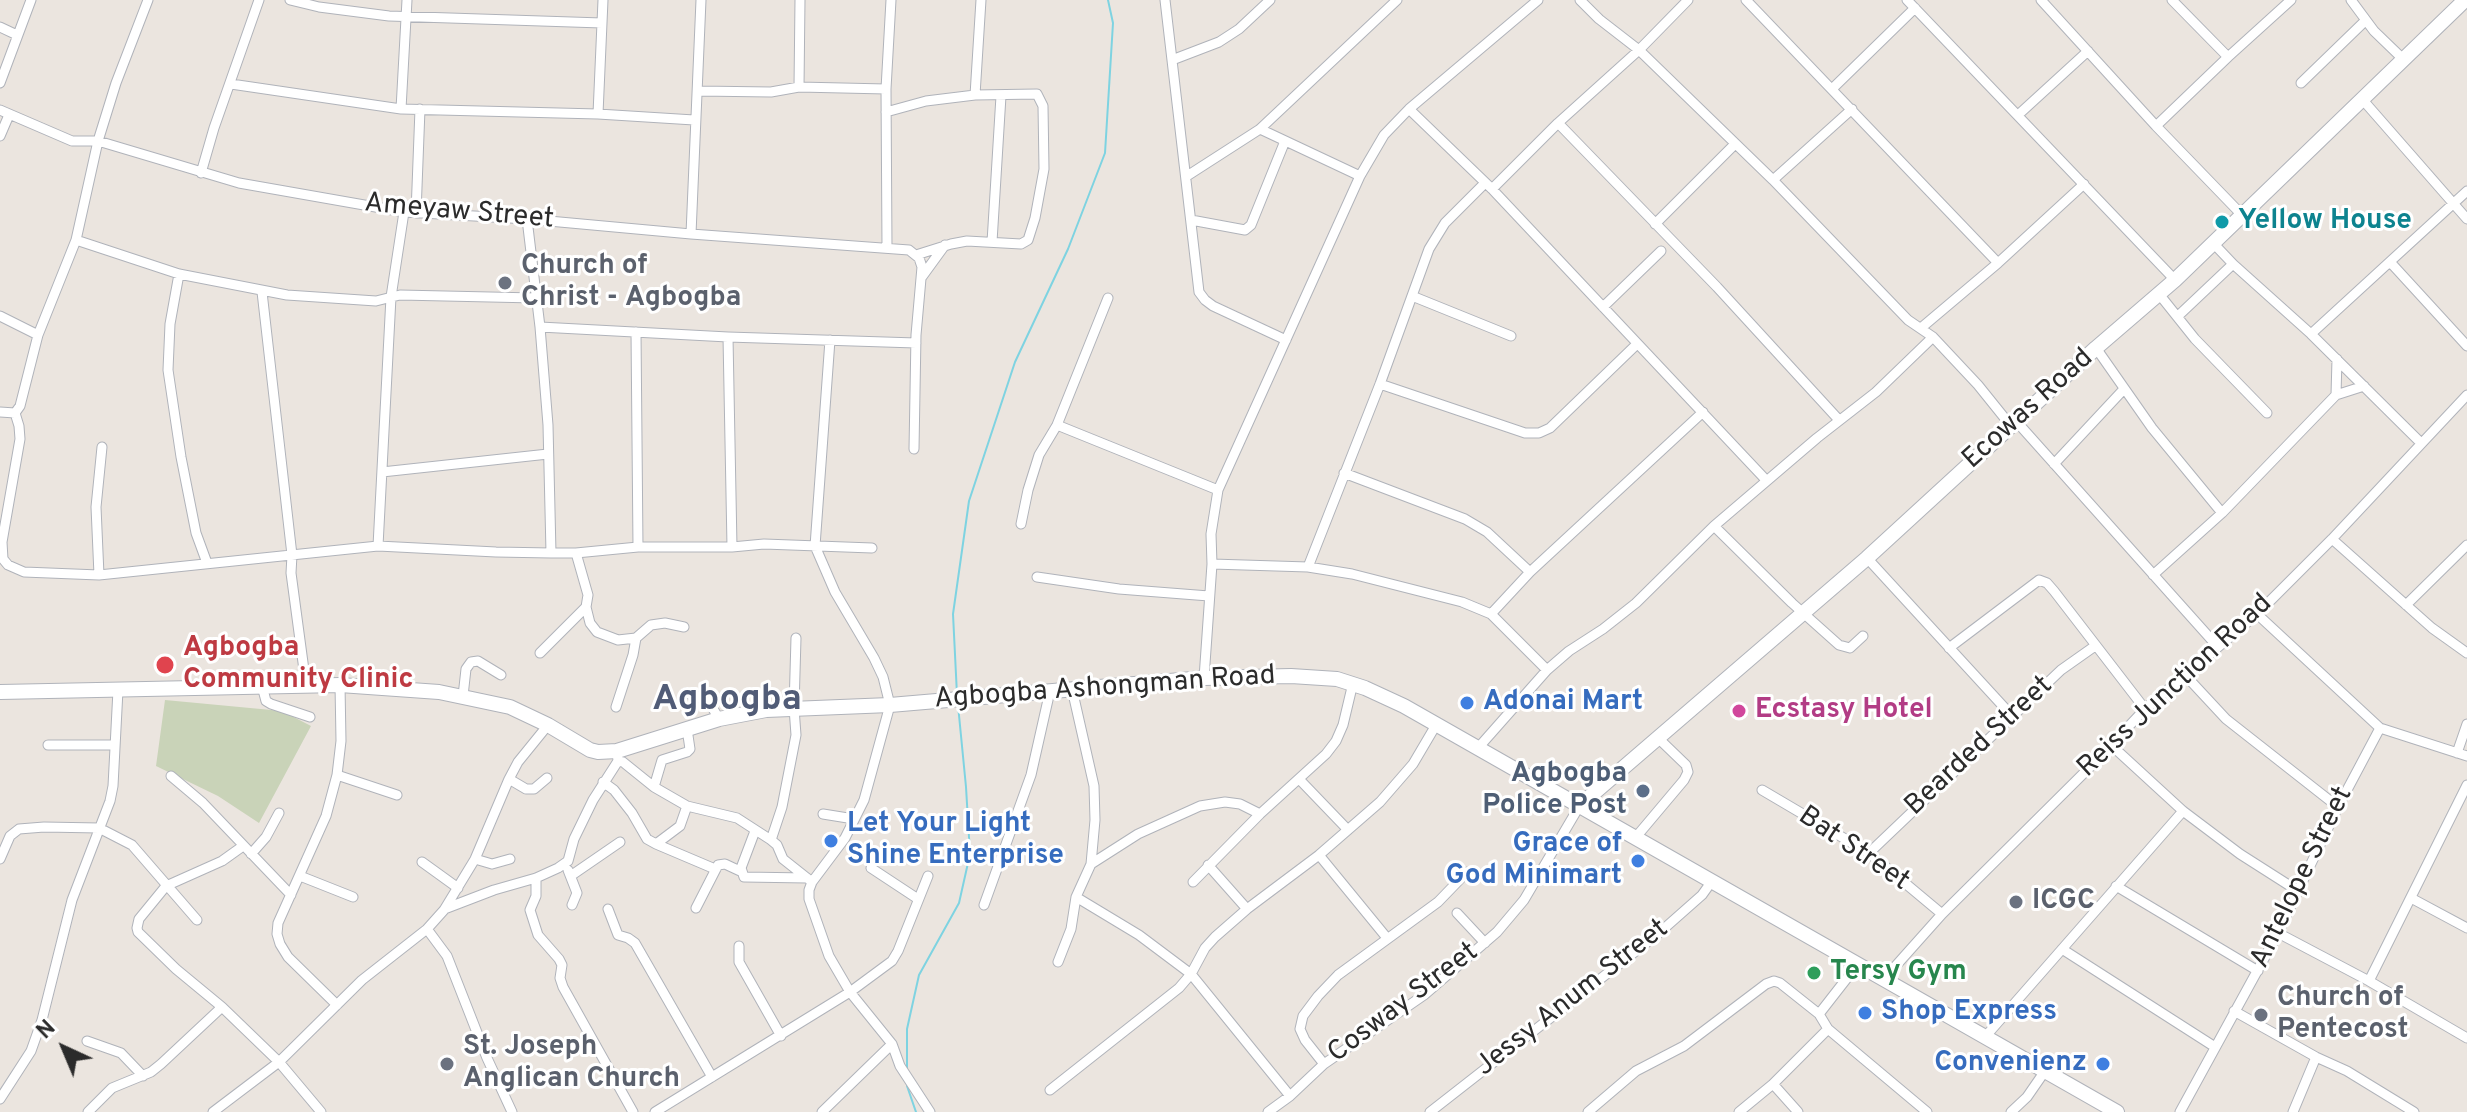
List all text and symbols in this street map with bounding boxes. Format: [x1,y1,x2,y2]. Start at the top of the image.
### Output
street label: Ameyaw Street [363,188,555,238]
place label: Yellow House [2238,205,2412,239]
marker: Yellow House [2213,213,2231,231]
place label: Church of Christ - Agbogba [521,250,741,316]
marker: Church of Christ - Agbogba [496,274,514,292]
street label: Ecowas Road [1957,343,2101,477]
street label: Reiss Junction Road [2072,588,2280,786]
place label: Agbogba Community Clinic [183,632,414,698]
marker: Agbogba Community Clinic [154,654,176,676]
street label: Agbogba Ashongman Road [933,660,1277,718]
street label: Bearded Street [1899,670,2061,824]
district label: Agbogba [652,680,802,724]
place label: Adonai Mart [1483,686,1643,720]
marker: Adonai Mart [1458,694,1476,712]
place label: Ecstasy Hotel [1755,694,1933,728]
marker: Ecstasy Hotel [1730,702,1748,720]
place label: Agbogba Police Post [1482,758,1627,824]
marker: Agbogba Police Post [1634,782,1652,800]
street label: Antelope Street [2245,782,2361,974]
street label: Bat Street [1791,801,1915,899]
place label: Let Your Light Shine Enterprise [847,808,1064,874]
place label: Grace of God Minimart [1446,828,1622,894]
marker: Let Your Light Shine Enterprise [822,832,840,850]
marker: Grace of God Minimart [1629,852,1647,870]
place label: ICGC [2032,885,2095,919]
marker: ICGC [2007,893,2025,911]
street label: Jessy Anum Street [1470,913,1676,1085]
street label: Cosway Street [1322,937,1486,1071]
place label: Tersy Gym [1830,956,1967,990]
marker: Tersy Gym [1805,964,1823,982]
place label: Church of Pentecost [2277,982,2408,1048]
place label: Shop Express [1881,996,2057,1030]
marker: Shop Express [1856,1004,1874,1022]
marker: Church of Pentecost [2252,1006,2270,1024]
north arrow [24,1008,104,1088]
text: N [32,1015,62,1046]
place label: St. Joseph Anglican Church [463,1031,680,1097]
place label: Convenienz [1934,1047,2087,1081]
marker: St. Joseph Anglican Church [438,1055,456,1073]
marker: Convenienz [2094,1055,2112,1073]

